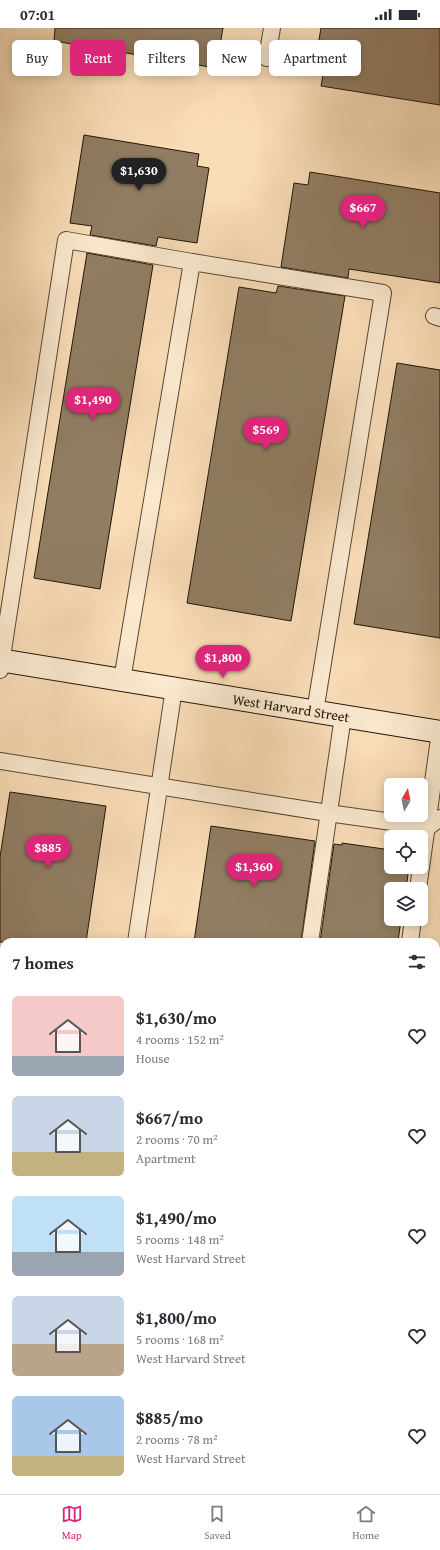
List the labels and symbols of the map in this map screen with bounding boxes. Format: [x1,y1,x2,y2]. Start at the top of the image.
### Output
pin: $1,630 [106,158,172,192]
pin: $667 [339,195,387,229]
pin: $1,490 [60,387,126,421]
pin: $569 [242,417,290,451]
pin: $1,800 [190,645,256,679]
street label: West Harvard Street [231,689,351,727]
north arrow [384,778,428,822]
pin: $885 [24,835,72,869]
pin: $1,360 [221,854,287,888]

